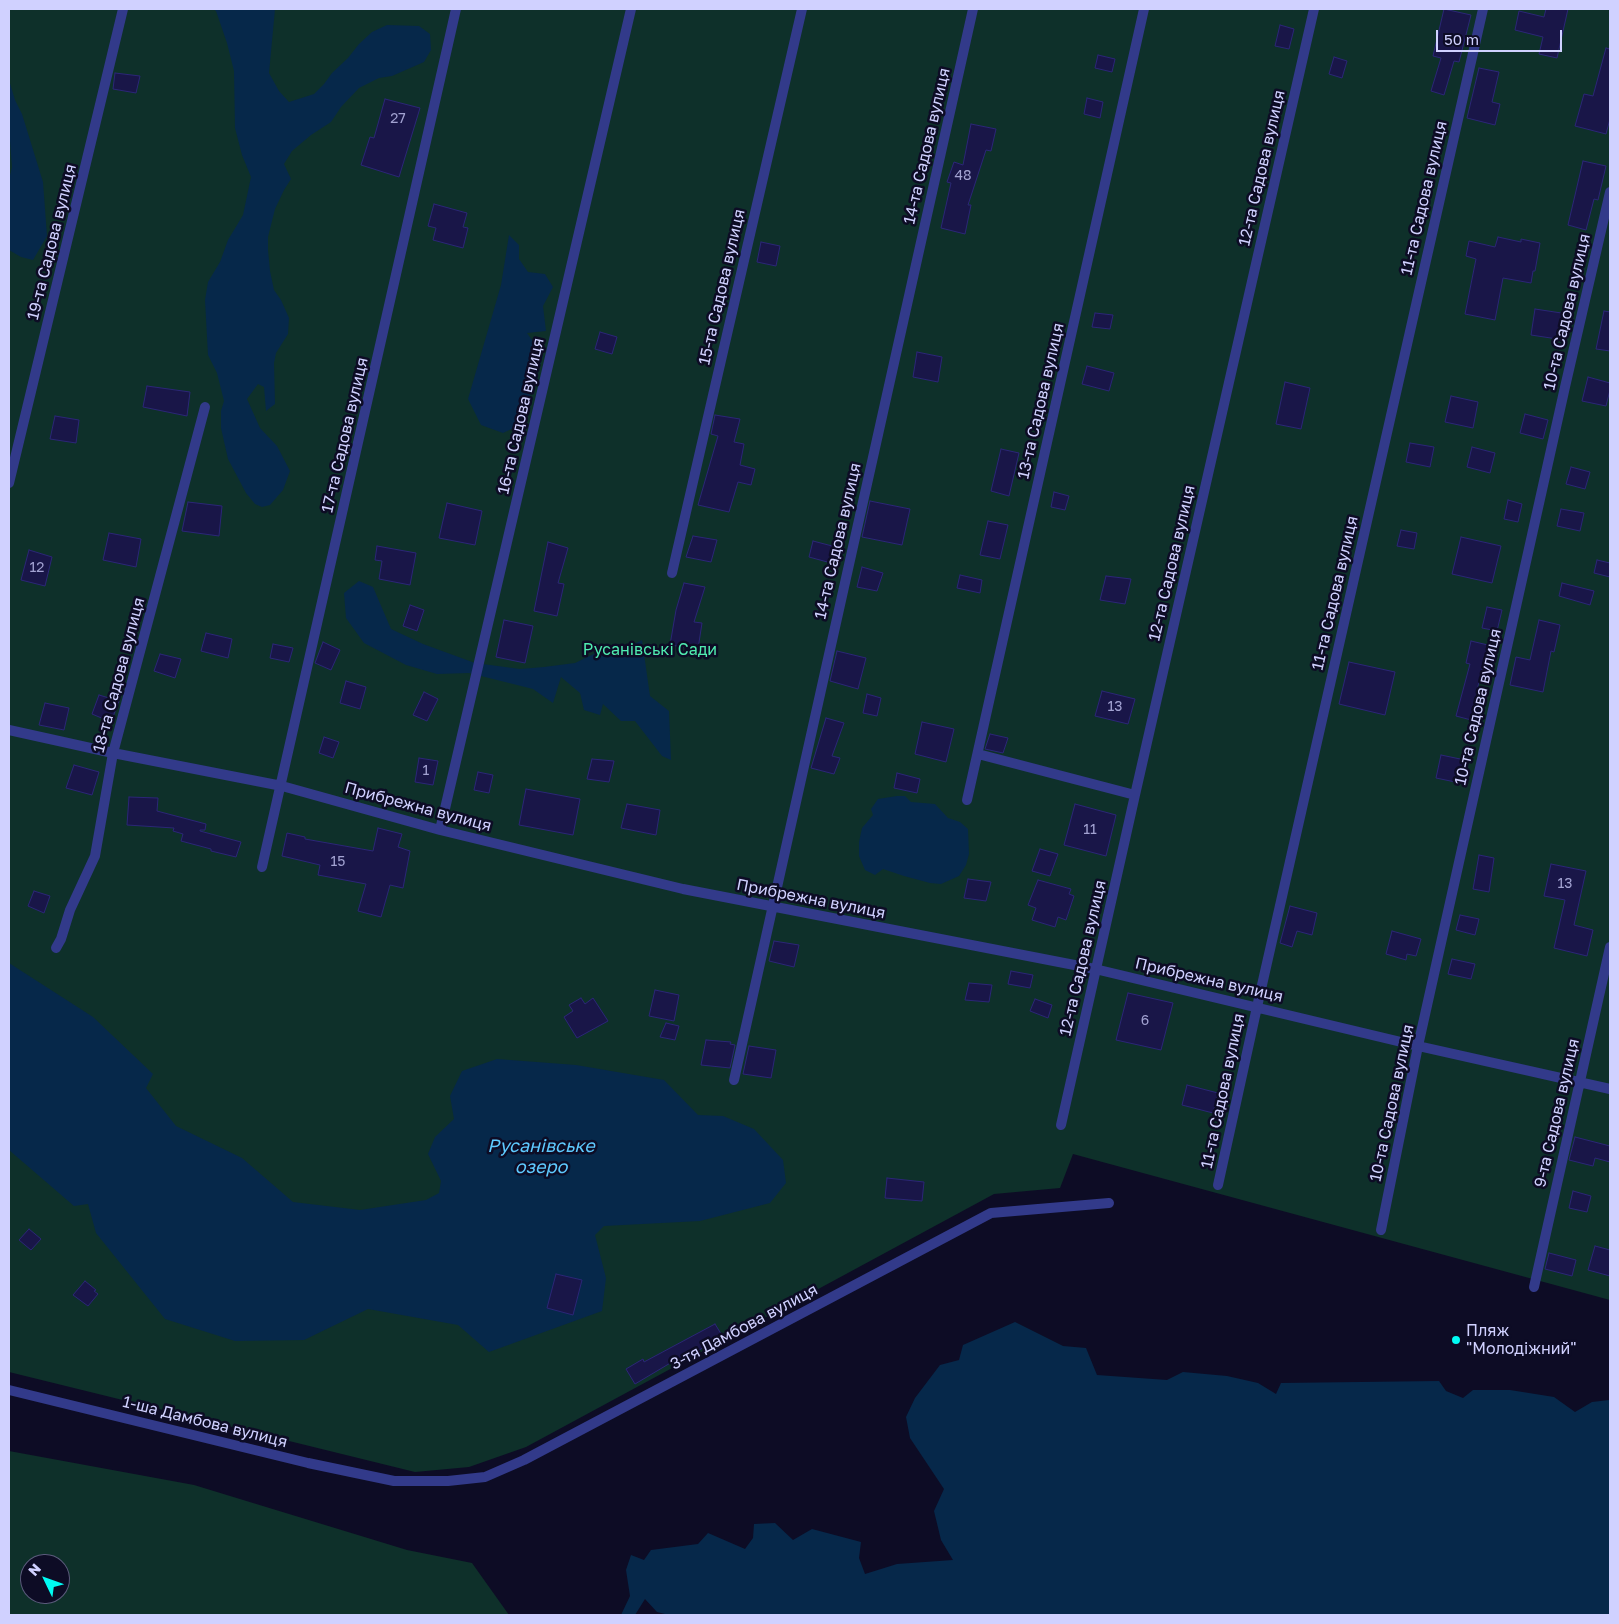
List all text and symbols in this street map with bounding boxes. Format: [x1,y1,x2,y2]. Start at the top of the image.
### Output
scale bar [1439,20,1565,52]
text: 50 m [1444,30,1479,48]
street label: 14-та Садова вулиця [900,66,954,226]
street label: 12-та Садова вулиця [1235,88,1289,248]
house number: 27 [390,111,406,127]
street label: 11-та Садова вулиця [1397,119,1451,277]
street label: 19-та Садова вулиця [23,162,81,322]
house number: 48 [954,168,972,184]
street label: 15-та Садова вулиця [695,207,749,367]
street label: 10-та Садова вулиця [1540,232,1594,392]
street label: 13-та Садова вулиця [1014,321,1068,481]
street label: 16-та Садова вулиця [494,336,548,496]
street label: 17-та Садова вулиця [318,356,372,514]
street label: 14-та Садова вулиця [811,461,865,621]
street label: 12-та Садова вулиця [1145,483,1199,643]
street label: 11-та Садова вулиця [1308,514,1362,672]
house number: 12 [30,560,44,576]
street label: 18-та Садова вулиця [89,595,149,755]
street label: 10-та Садова вулиця [1451,627,1505,787]
park label: Русанівські Сади [583,640,717,660]
house number: 13 [1108,699,1122,715]
house number: 1 [423,763,429,779]
street label: Прибрежна вулиця [342,778,494,836]
house number: 11 [1083,822,1097,838]
house number: 15 [331,854,345,870]
street label: Прибрежна вулиця [735,875,887,923]
house number: 13 [1558,876,1572,892]
street label: 12-та Садова вулиця [1056,878,1110,1038]
street label: Прибрежна вулиця [1133,954,1285,1006]
street label: 11-та Садова вулиця [1197,1012,1249,1170]
house number: 6 [1141,1013,1149,1029]
street label: 10-та Садова вулиця [1366,1023,1418,1183]
street label: 9-та Садова вулиця [1531,1037,1583,1189]
water label: Русанівське озеро [487,1135,595,1178]
street label: 3-тя Дамбова вулиця [667,1280,821,1374]
place label: Пляж "Молодіжний" [1466,1321,1577,1359]
marker: Пляж "Молодіжний" [1450,1334,1462,1346]
street label: 1-ша Дамбова вулиця [121,1392,289,1452]
north arrow [20,1554,70,1604]
text: N [24,1560,44,1579]

